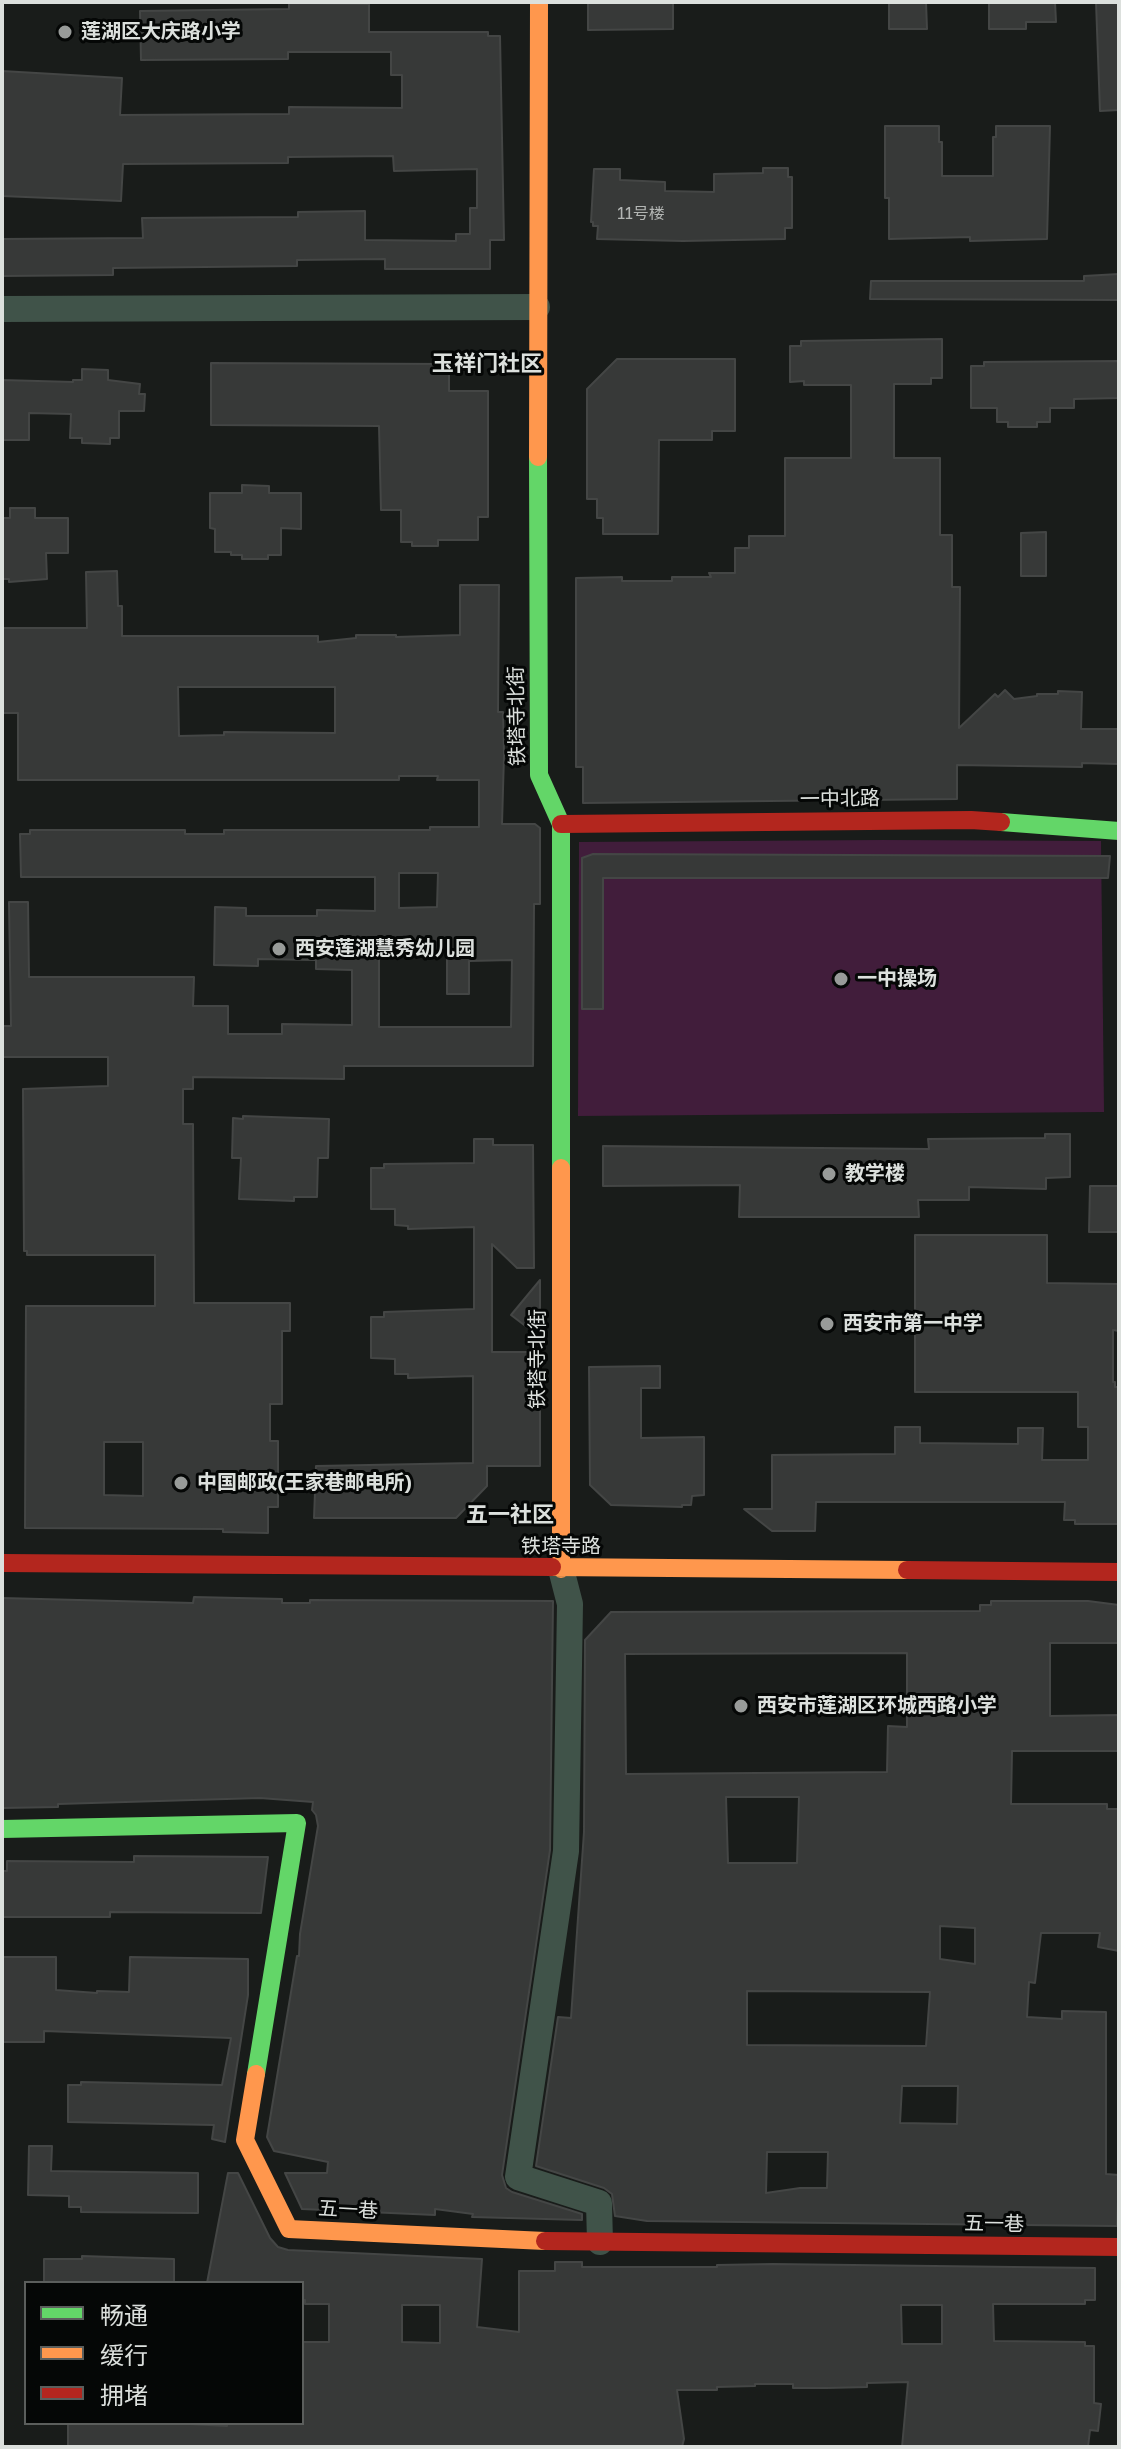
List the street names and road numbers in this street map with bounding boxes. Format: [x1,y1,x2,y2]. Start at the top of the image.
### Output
street label: 铁塔寺北街 [504,666,530,766]
street label: 一中北路 [800,786,880,812]
street label: 铁塔寺北街 [526,1309,550,1409]
street label: 铁塔寺路 [521,1535,601,1559]
street label: 五一巷 [317,2196,379,2224]
street label: 五一巷 [964,2211,1024,2237]

